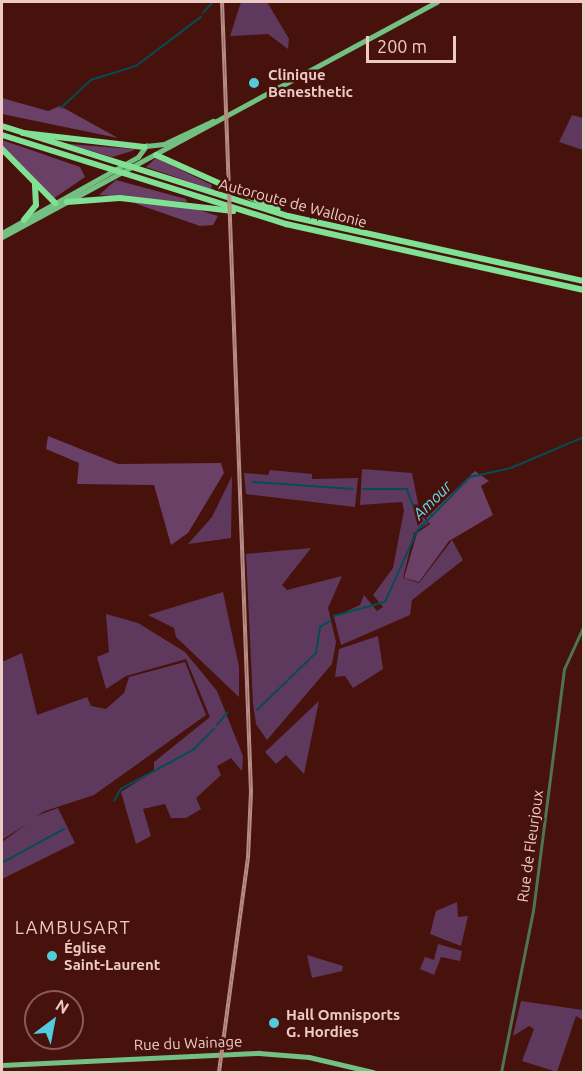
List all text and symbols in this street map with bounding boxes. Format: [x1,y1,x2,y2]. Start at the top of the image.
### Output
scale bar [369,24,459,62]
text: 200 m [377,36,427,56]
place label: Clinique Benesthetic [268,65,353,100]
marker: Clinique Benesthetic [245,74,263,92]
street label: Autoroute de Wallonie [217,175,369,231]
water label: Amour [409,477,455,523]
street label: Rue de Fleurjoux [513,789,547,903]
district label: LAMBUSART [15,916,131,938]
place label: Église Saint-Laurent [64,938,160,973]
marker: Église Saint-Laurent [45,949,59,963]
north arrow [24,990,84,1050]
text: N [53,996,72,1017]
place label: Hall Omnisports G. Hordies [286,1005,400,1040]
marker: Hall Omnisports G. Hordies [267,1016,281,1030]
street label: Rue du Wainage [133,1032,243,1054]

